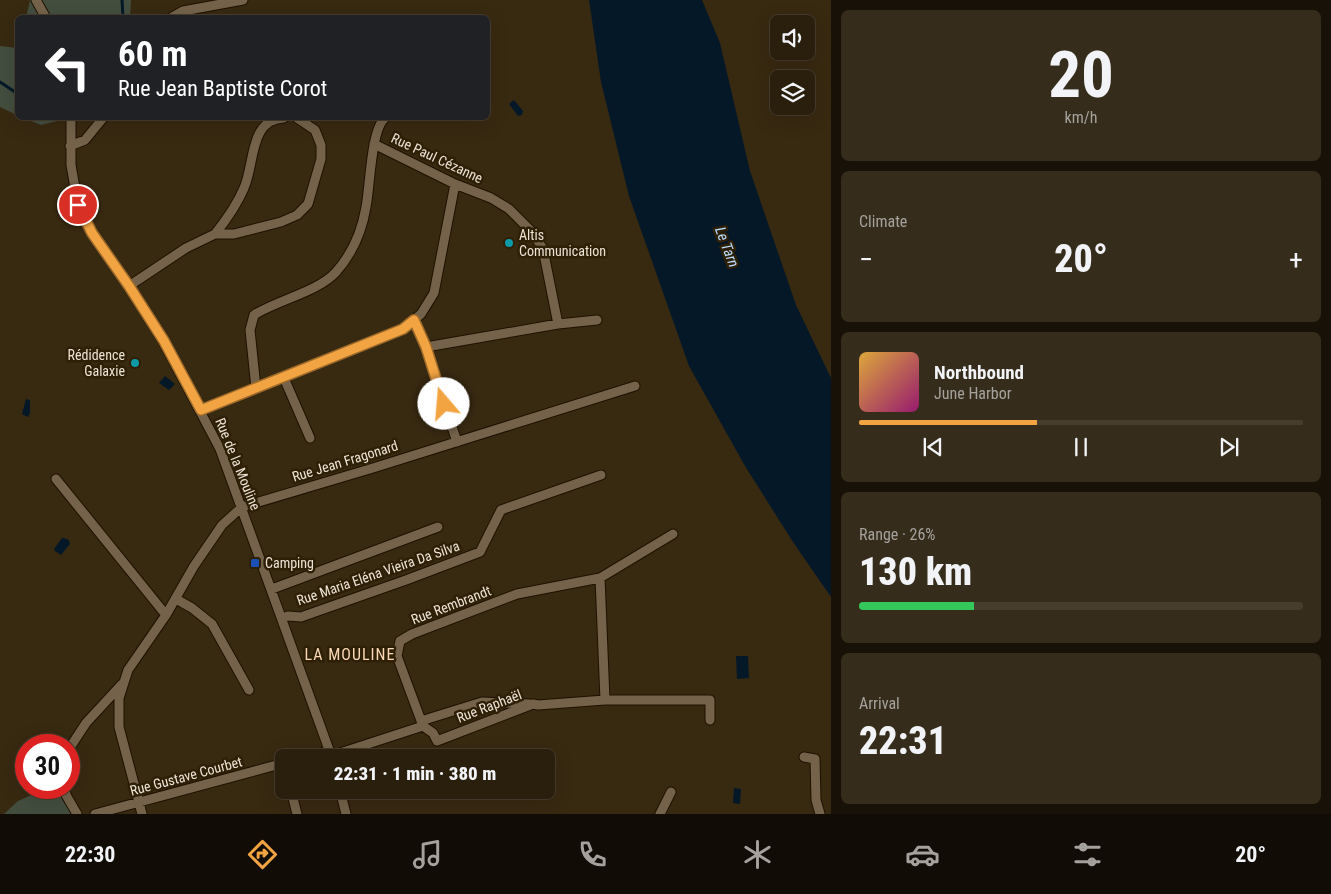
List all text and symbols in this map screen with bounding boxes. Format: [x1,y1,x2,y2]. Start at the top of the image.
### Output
map controls [770,15,815,115]
button: sound [770,15,815,60]
text: 60 m [118,34,187,75]
icon: left [35,35,100,100]
text: 20 [1048,37,1114,113]
button: layers [770,70,815,115]
text: Rue Jean Baptiste Corot [118,76,327,101]
text: km/h [1065,108,1097,127]
street label: Rue Paul Cézanne [389,130,486,186]
pin [57,184,99,226]
icon: arrive [64,191,92,219]
text: Climate [859,212,907,231]
water label: Le Tarn [711,224,743,270]
place label: Altis Communication [519,227,606,259]
marker: Altis Communication [503,237,515,249]
text: 20° [1054,237,1108,281]
text: − [859,243,873,276]
text: + [1289,243,1303,276]
place label: Rédidence Galaxie [68,347,125,379]
marker: Rédidence Galaxie [129,357,141,369]
text: Northbound [934,361,1024,384]
position arrow [417,377,469,429]
text: June Harbor [934,384,1012,403]
street label: Rue de la Mouline [212,416,264,513]
icon: previous [919,433,947,461]
icon: pause [1067,433,1095,461]
icon: next [1215,433,1243,461]
street label: Rue Jean Fragonard [290,437,400,485]
text: Range · 26% [859,525,935,544]
street label: Rue Maria Eléna Vieira Da Silva [295,538,461,608]
text: 130 km [859,550,972,594]
place label: Camping [265,555,314,571]
marker: Camping [249,557,261,569]
street label: Rue Rembrandt [409,582,493,628]
district label: LA MOULINE [305,645,395,664]
street label: Rue Raphaël [454,686,524,726]
text: Arrival [859,694,900,713]
text: 22:31 [859,719,947,763]
speed limit sign: 30 [15,734,80,799]
street label: Rue Gustave Courbet [128,753,244,799]
text: 22:31 · 1 min · 380 m [334,762,496,785]
icon: directions [245,837,280,872]
icon: music [410,837,445,872]
icon: phone [575,837,610,872]
icon: climate [740,837,775,872]
icon: car [905,837,940,872]
icon: filters [1070,837,1105,872]
text: 22:30 [65,842,115,867]
text: 20° [1235,842,1266,867]

